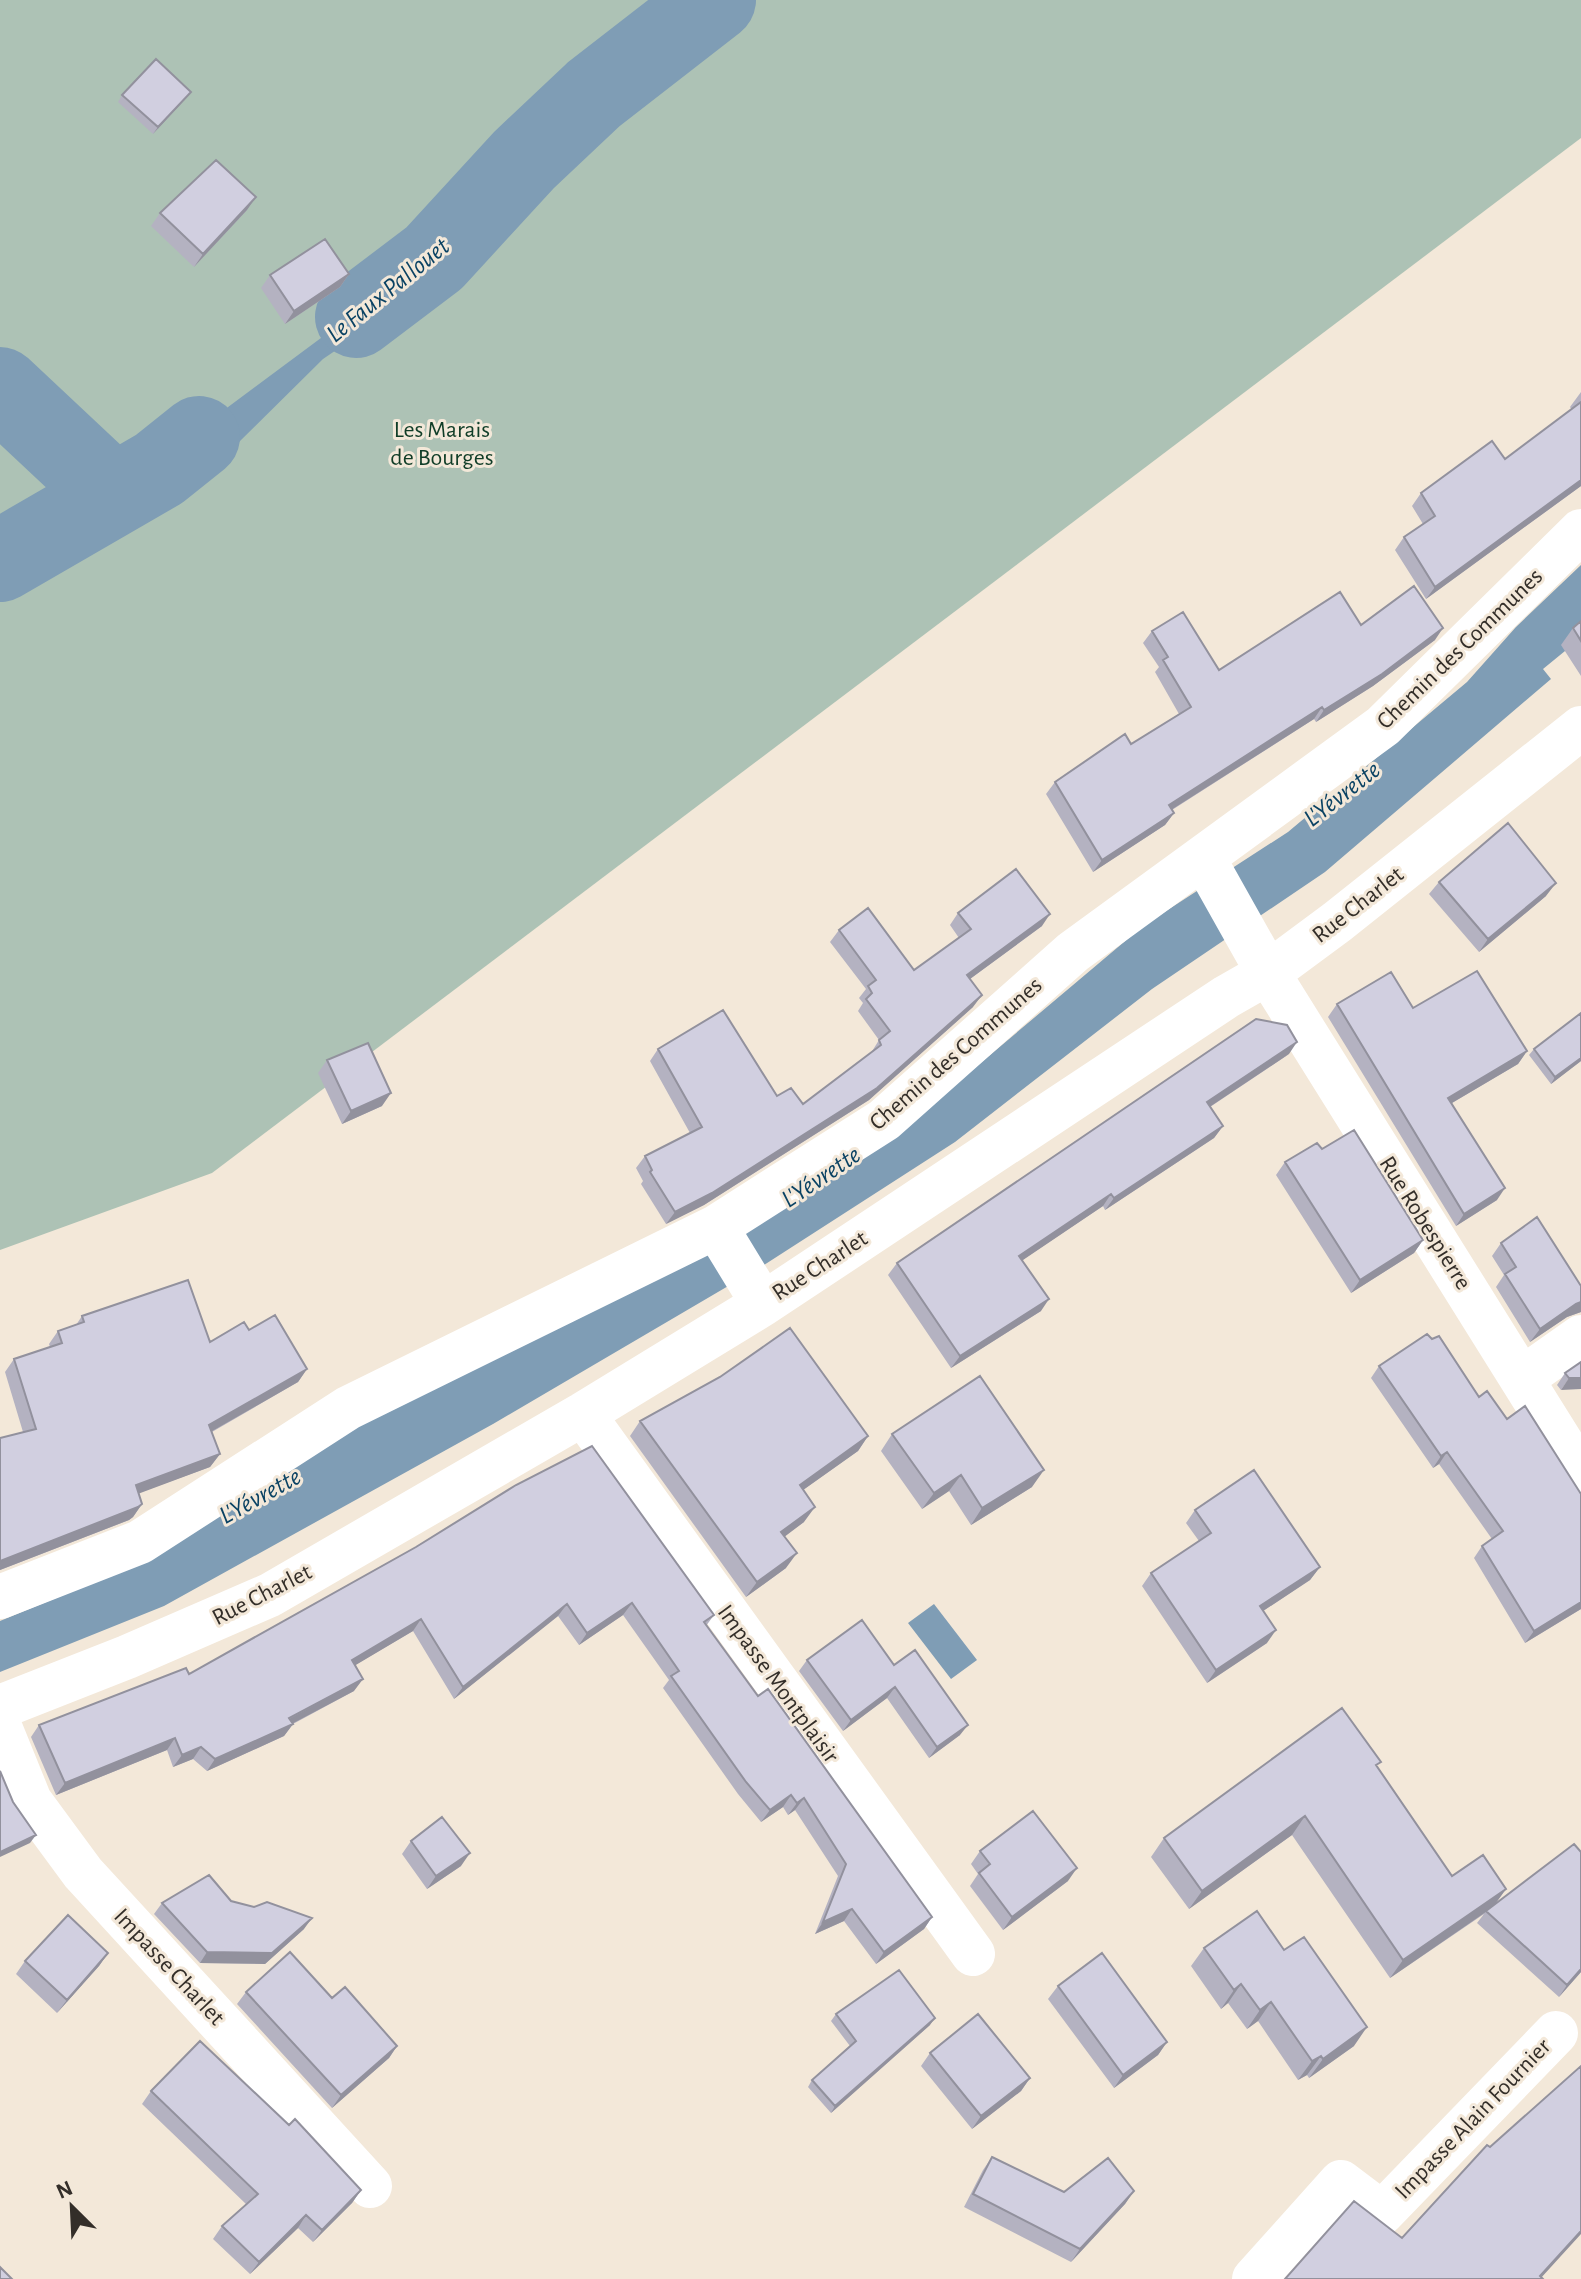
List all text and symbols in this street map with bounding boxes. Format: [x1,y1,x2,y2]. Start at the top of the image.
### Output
water label: Le Faux Pallouet [322,232,455,347]
park label: Les Marais de Bourges [390,418,494,470]
street label: Chemin des Communes [1373,564,1547,734]
water label: L'Yévrette [1299,756,1385,832]
street label: Rue Charlet [1308,862,1408,948]
street label: Chemin des Communes [865,973,1047,1135]
water label: L'Yévrette [777,1141,865,1213]
street label: Rue Robespierre [1374,1152,1476,1294]
street label: Rue Charlet [768,1226,872,1306]
water label: L'Yévrette [215,1463,305,1529]
street label: Rue Charlet [208,1560,316,1630]
street label: Impasse Montplaisir [713,1600,843,1768]
street label: Impasse Charlet [109,1904,229,2030]
street label: Impasse Alain Fournier [1391,2034,1556,2204]
north arrow [32,2167,112,2247]
text: N [53,2176,76,2203]

